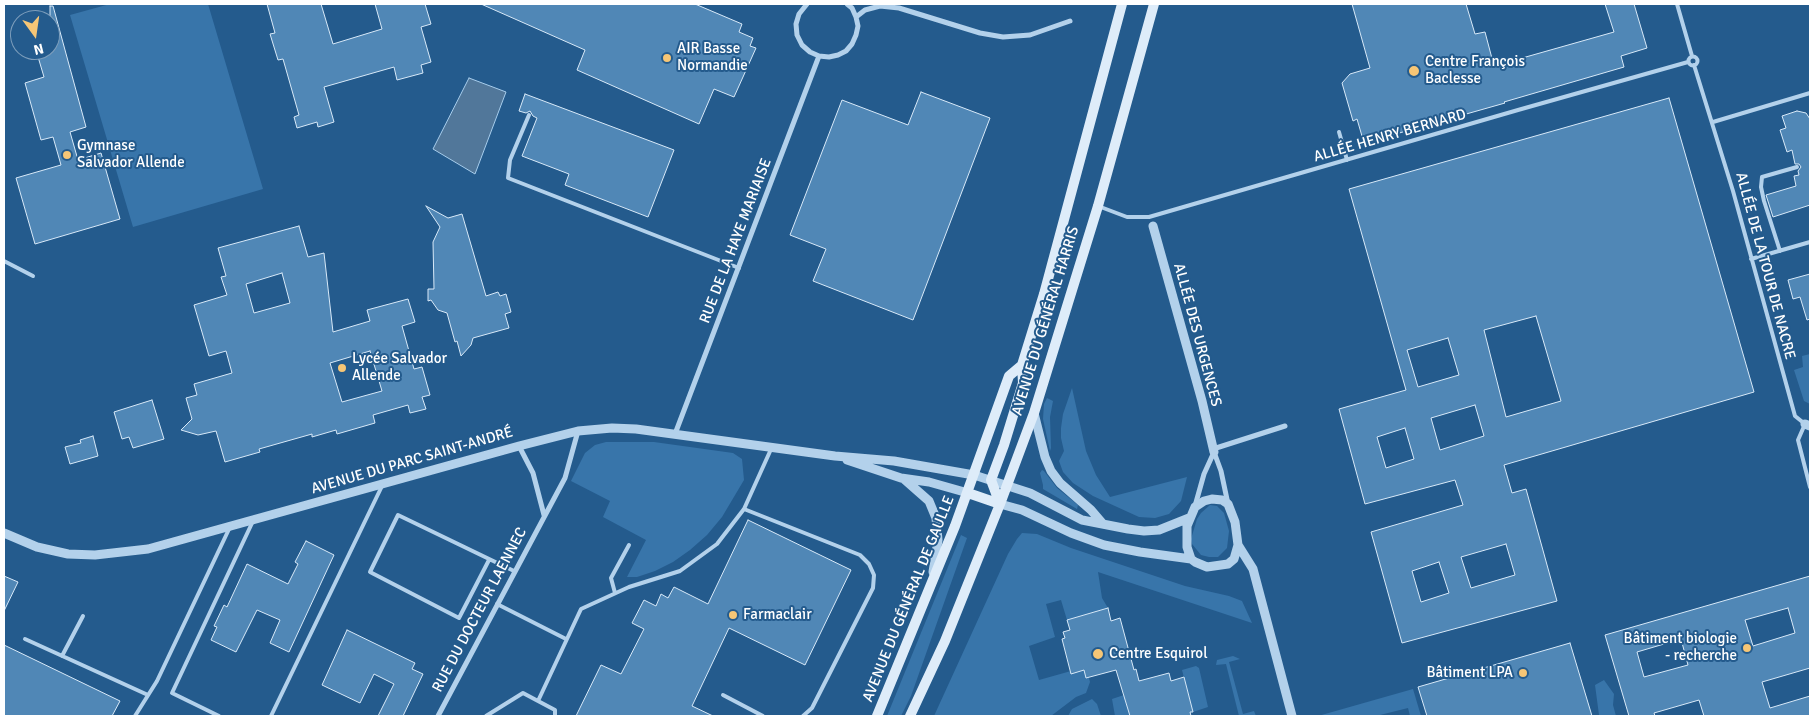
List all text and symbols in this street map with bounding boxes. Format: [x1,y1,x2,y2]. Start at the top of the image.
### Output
north arrow [10,10,60,60]
text: N [32,40,45,58]
place label: AIR Basse Normandie [677,40,748,75]
marker: AIR Basse Normandie [661,52,673,64]
place label: Centre François Baclesse [1425,53,1525,88]
marker: Centre François Baclesse [1407,64,1421,78]
street label: ALLÉE HENRY BERNARD [1312,106,1468,166]
place label: Gymnase Salvador Allende [77,137,185,172]
marker: Gymnase Salvador Allende [61,149,73,161]
street label: RUE DE LA HAYE MARIAISE [696,156,776,326]
street label: ALLÉE DE LA TOUR DE NACRE [1731,171,1799,361]
street label: AVENUE DU GÉNÉRAL HARRIS [1009,224,1083,418]
street label: ALLÉE DES URGENCES [1169,261,1225,409]
place label: Lycée Salvador Allende [352,350,447,385]
marker: Lycée Salvador Allende [336,362,348,374]
street label: AVENUE DU PARC SAINT-ANDRÉ [309,424,515,498]
street label: AVENUE DU GÉNÉRAL DE GAULLE [859,493,959,705]
street label: RUE DU DOCTEUR LAENNEC [429,525,531,695]
place label: Farmaclair [743,606,812,624]
marker: Farmaclair [727,609,739,621]
place label: Bâtiment biologie - recherche [1624,630,1737,665]
marker: Bâtiment biologie - recherche [1741,642,1753,654]
place label: Centre Esquirol [1109,645,1208,663]
marker: Centre Esquirol [1091,647,1105,661]
place label: Bâtiment LPA [1426,664,1513,682]
marker: Bâtiment LPA [1517,667,1529,679]

